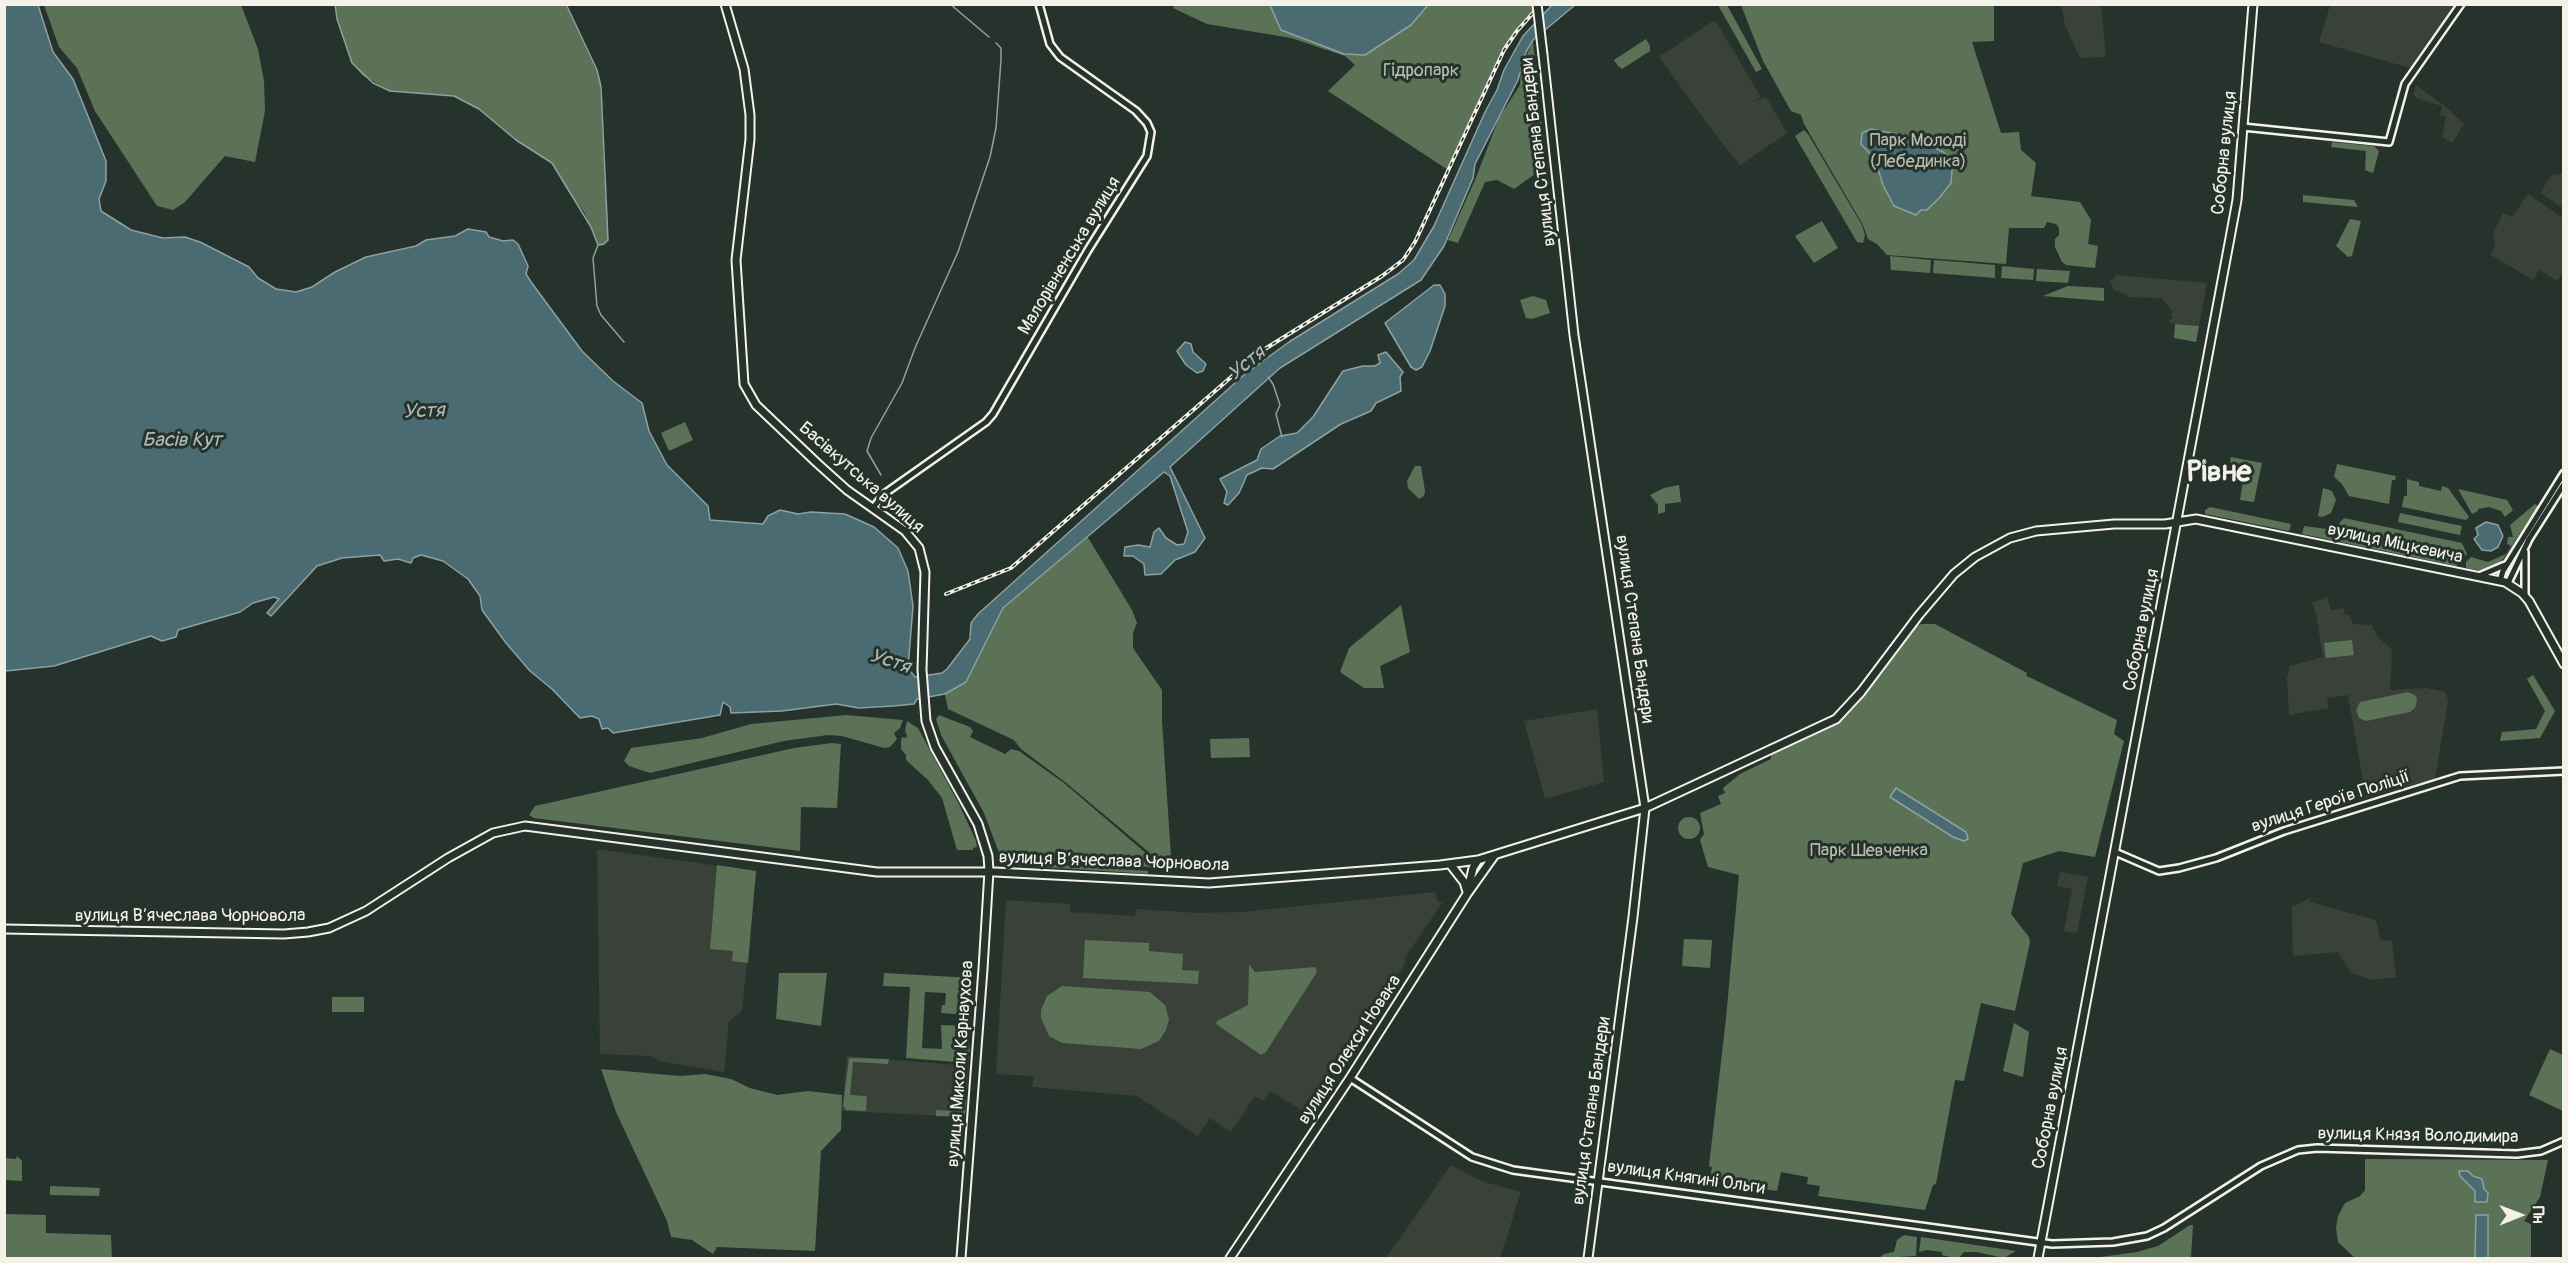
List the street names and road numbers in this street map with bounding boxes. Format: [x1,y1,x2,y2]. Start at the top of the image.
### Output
street label: вулиця Степана Бандери [1517,56,1561,248]
street label: Соборна вулиця [2208,90,2242,216]
street label: Малорівненська вулиця [1014,173,1126,339]
street label: Басівкутська вулиця [794,418,928,538]
street label: вулиця Міцкевича [2325,519,2465,569]
street label: вулиця Степана Бандери [1610,534,1658,724]
street label: Соборна вулиця [2120,567,2164,693]
street label: вулиця Героїв Поліції [2249,766,2413,838]
street label: вулиця Вʼячеслава Чорновола [998,847,1230,877]
street label: вулиця Вʼячеслава Чорновола [75,905,305,927]
street label: вулиця Миколи Карнаухова [943,960,979,1168]
street label: вулиця Олекси Новака [1294,971,1406,1129]
street label: вулиця Степана Бандери [1568,1016,1616,1206]
street label: Соборна вулиця [2029,1045,2073,1171]
street label: вулиця Князя Володимира [2317,1123,2519,1149]
street label: вулиця Княгині Ольги [1606,1156,1766,1200]

